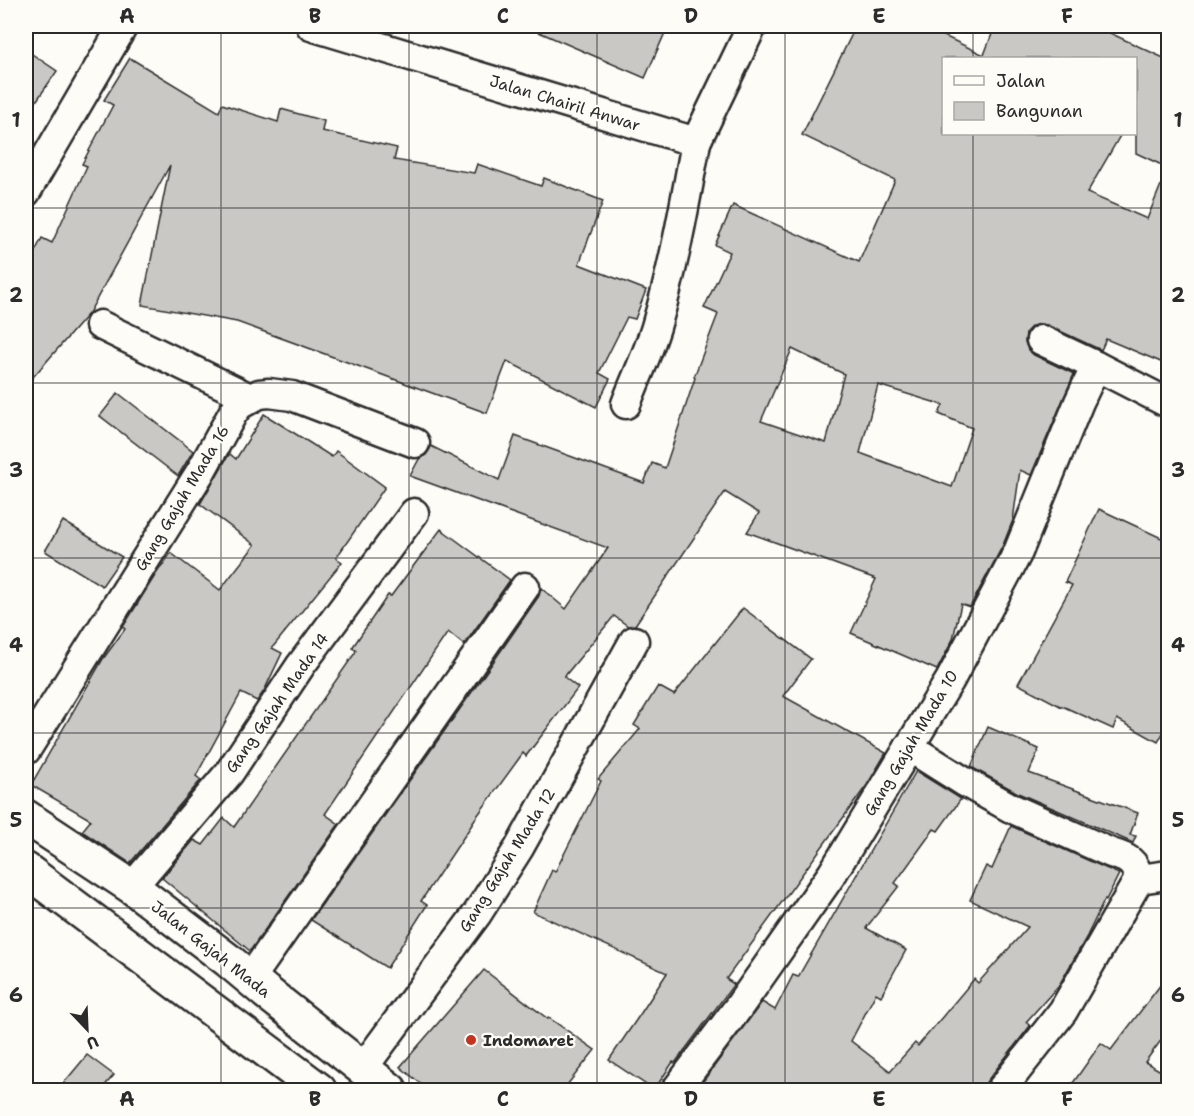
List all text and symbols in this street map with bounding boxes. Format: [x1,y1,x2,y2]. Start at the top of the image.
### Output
text: A [119,3,135,29]
text: B [309,3,321,29]
text: C [497,3,509,29]
text: D [684,3,698,29]
text: E [872,3,886,29]
text: F [1061,3,1073,29]
legend [942,57,1137,135]
text: Jalan [996,69,1045,93]
street label: Jalan Chairil Anwar [487,70,643,136]
text: Bangunan [996,99,1083,123]
text: 1 [11,107,21,133]
text: 1 [1173,107,1183,133]
text: 2 [9,282,23,308]
text: 2 [1171,282,1185,308]
street label: Gang Gajah Mada 16 [130,421,234,575]
text: 3 [9,457,23,483]
text: 3 [1171,457,1185,483]
street label: Gang Gajah Mada 14 [221,629,333,777]
text: 4 [9,632,23,658]
text: 4 [1171,632,1185,658]
street label: Gang Gajah Mada 10 [859,666,963,820]
street label: Gang Gajah Mada 12 [454,784,560,936]
text: 5 [10,807,22,833]
text: 5 [1172,807,1184,833]
street label: Jalan Gajah Mada [147,896,275,1002]
text: 6 [9,982,23,1008]
text: 6 [1171,982,1185,1008]
north arrow [57,999,117,1059]
place label: Indomaret [483,1030,574,1051]
text: U [83,1031,102,1054]
marker: Indomaret [464,1033,478,1047]
text: A [119,1086,135,1112]
text: B [309,1086,321,1112]
text: C [497,1086,509,1112]
text: D [684,1086,698,1112]
text: E [872,1086,886,1112]
text: F [1061,1086,1073,1112]

